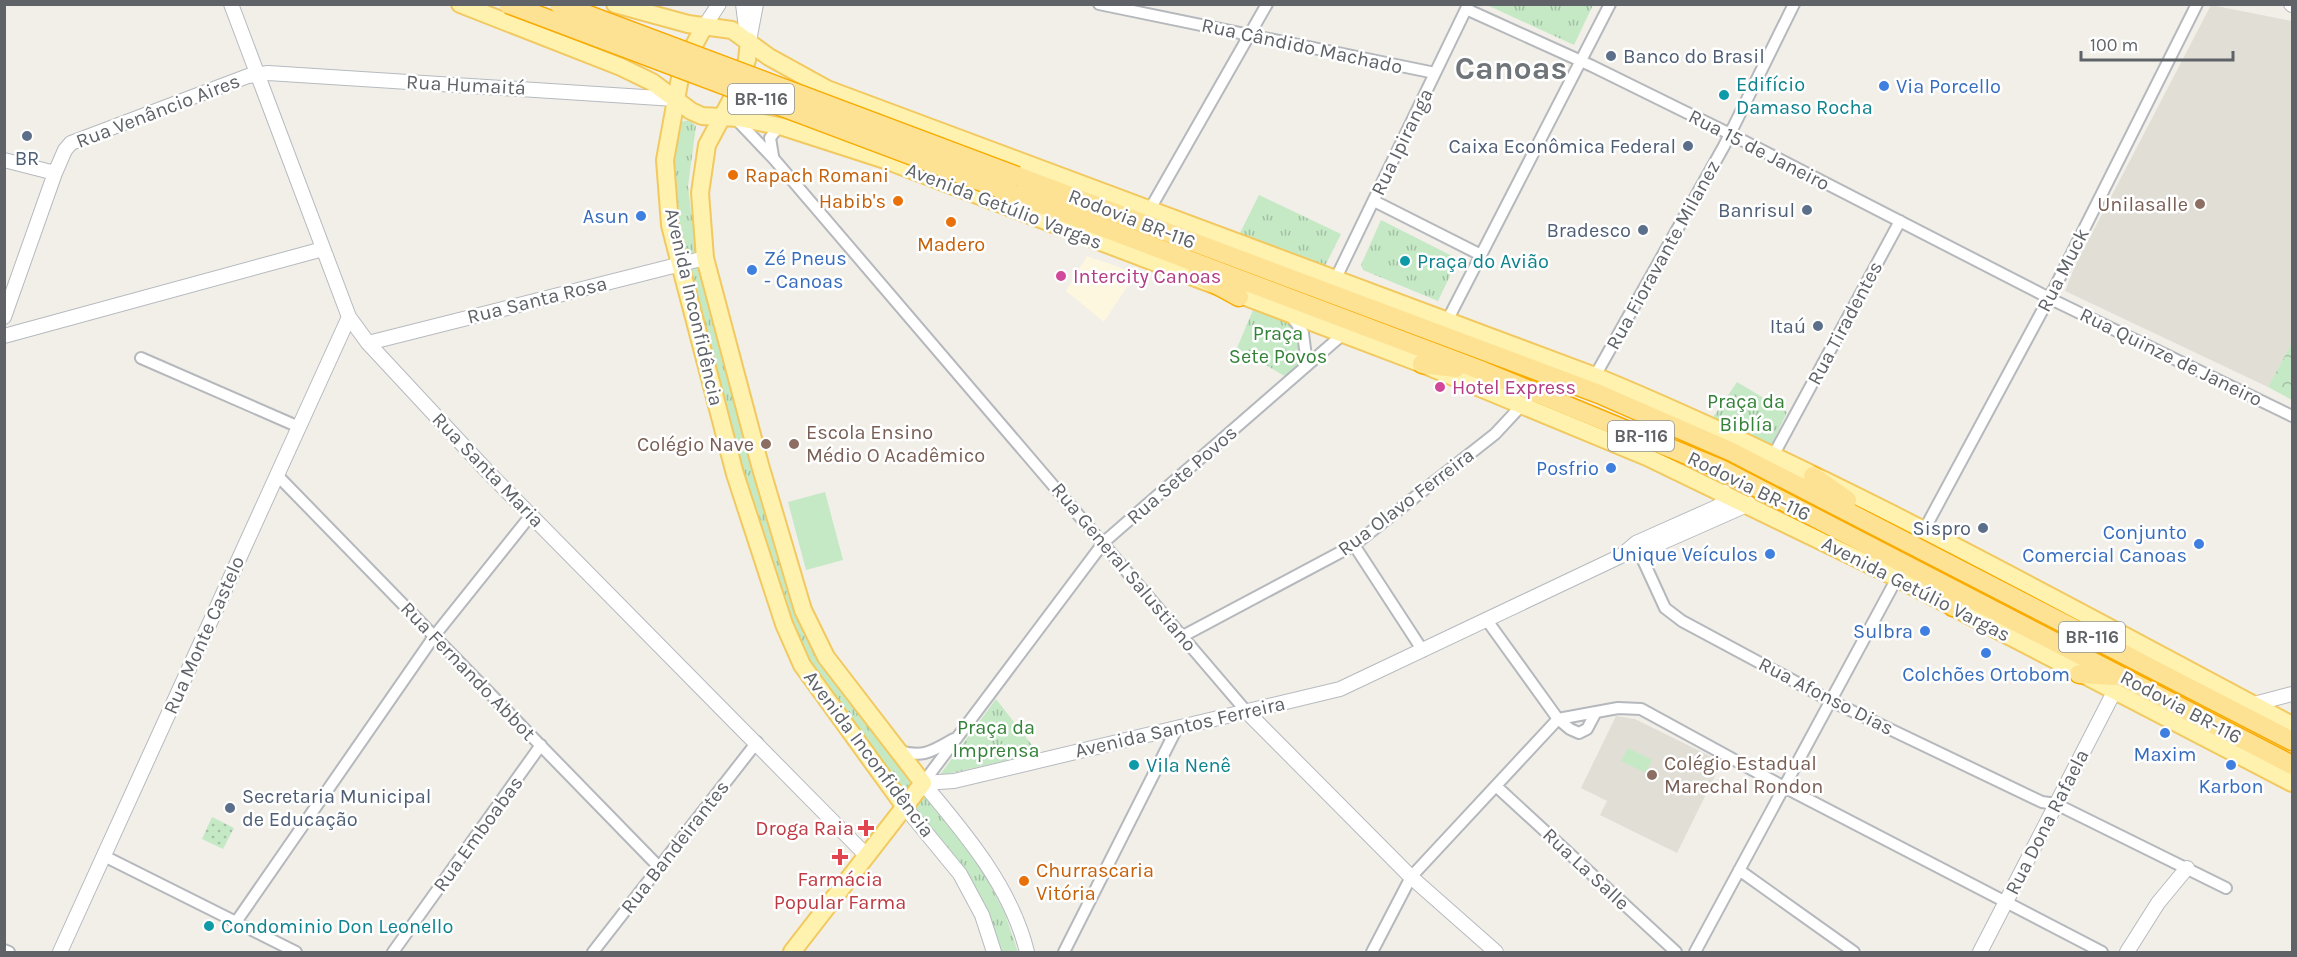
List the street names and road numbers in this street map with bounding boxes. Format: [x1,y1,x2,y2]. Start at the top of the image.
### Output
street label: Rua Cândido Machado [1199,13,1405,79]
street label: Rua Venâncio Aires [73,69,243,153]
street label: Rua Humaitá [406,70,526,100]
road number: BR-116 [728,84,794,114]
street label: Rua Ipiranga [1366,85,1438,199]
street label: Rua 15 de Janeiro [1685,105,1833,195]
street label: Rua Fioravante Milanez [1601,156,1725,354]
street label: Avenida Getúlio Vargas [903,158,1105,254]
street label: Rodovia BR-116 [1065,184,1199,254]
street label: Avenida Inconfidência [660,206,728,408]
street label: Rua Muck [2032,224,2094,316]
street label: Rua Tiradentes [1803,257,1887,389]
street label: Rua Santa Rosa [465,272,609,328]
street label: Rua Quinze de Janeiro [2076,303,2266,411]
street label: Rua Santa Maria [427,408,549,532]
street label: Rua Sete Povos [1122,421,1242,529]
road number: BR-116 [1608,421,1674,451]
street label: Rua Olavo Ferreira [1333,443,1479,561]
street label: Rodovia BR-116 [1684,446,1814,526]
street label: Rua General Salustiano [1047,478,1201,656]
street label: Avenida Getúlio Vargas [1818,531,2014,647]
street label: Rua Monte Castelo [159,552,249,718]
street label: Rua Fernando Abbot [396,597,540,745]
road number: BR-116 [2059,622,2125,652]
street label: Rua Afonso Dias [1755,652,1897,740]
street label: Rodovia BR-116 [2116,665,2246,749]
street label: Avenida Inconfidência [799,666,939,842]
street label: Avenida Santos Ferreira [1073,692,1287,762]
street label: Rua Dona Rafaela [2000,745,2094,899]
street label: Rua Emboabas [428,772,528,896]
street label: Rua Bandeirantes [616,776,734,918]
street label: Rua La Salle [1538,823,1634,915]

